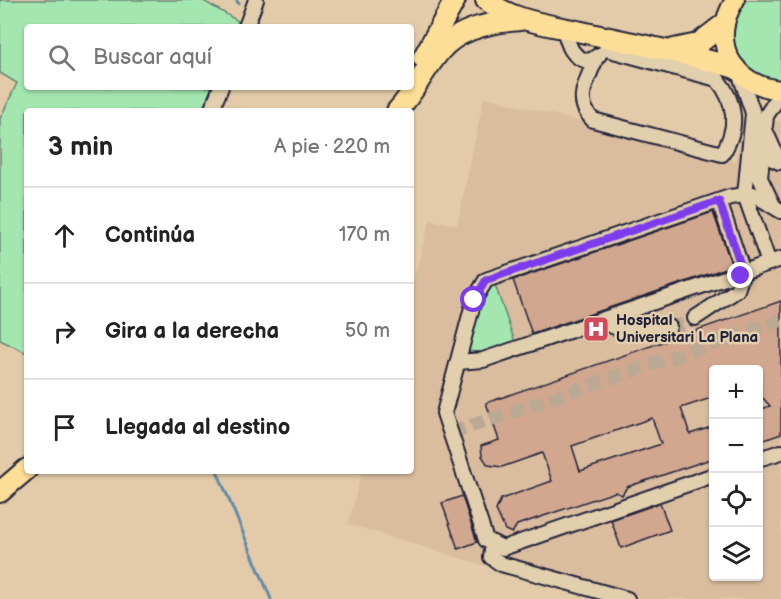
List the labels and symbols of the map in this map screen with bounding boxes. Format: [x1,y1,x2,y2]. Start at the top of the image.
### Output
route end [727,262,753,288]
route start [460,286,486,312]
place label: Hospital Universitari La Plana [616,311,758,347]
hospital icon: Hospital Universitari La Plana [581,314,611,344]

